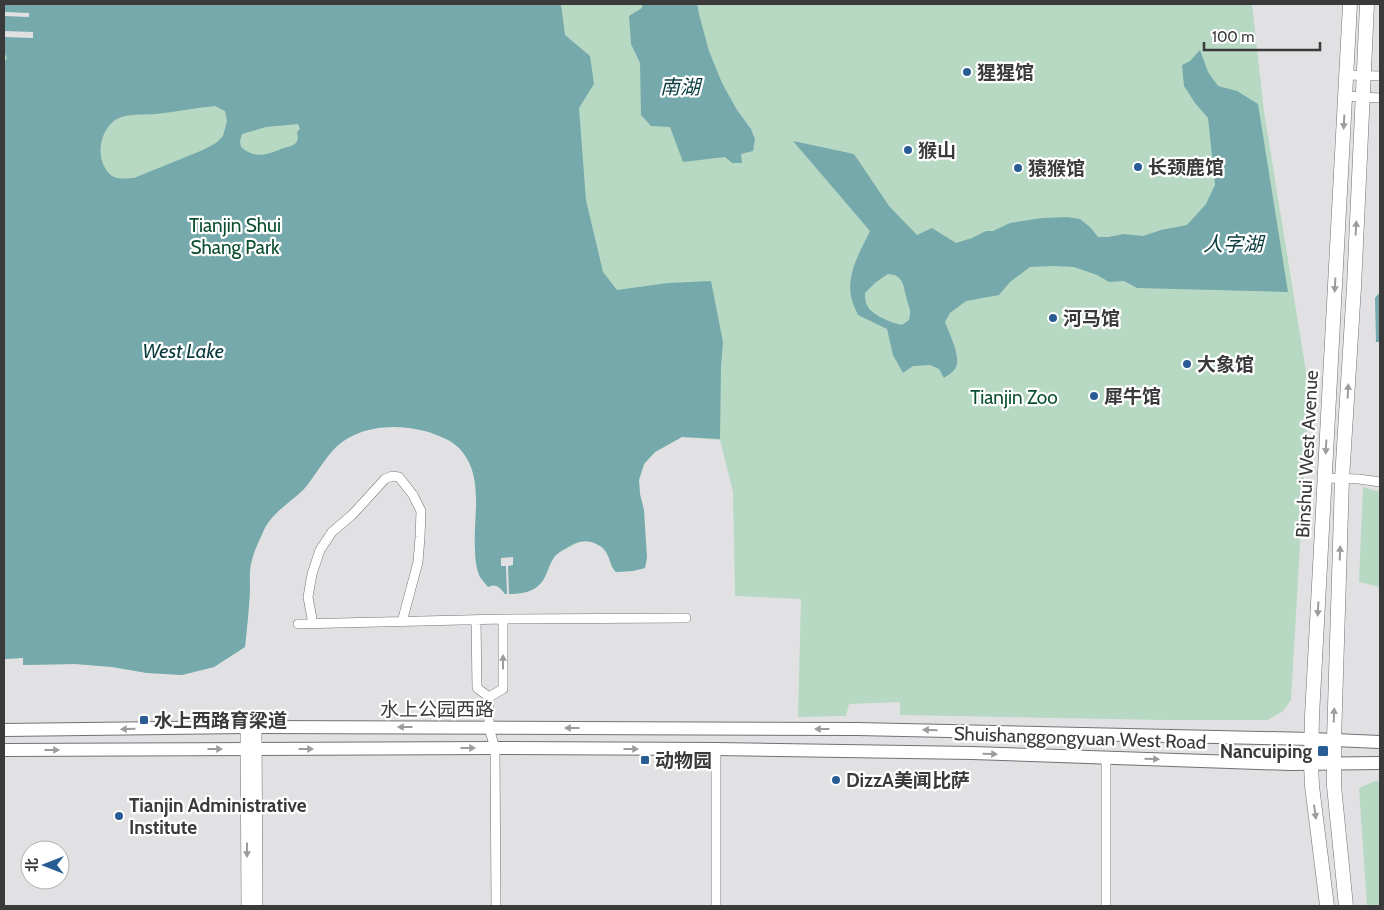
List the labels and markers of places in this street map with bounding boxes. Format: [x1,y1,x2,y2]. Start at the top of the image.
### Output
place label: 猩猩馆 [977,61,1034,84]
marker: 猩猩馆 [961,66,973,78]
place label: 猴山 [918,139,956,162]
marker: 猴山 [902,144,914,156]
place label: 长颈鹿馆 [1148,156,1224,179]
place label: 猿猴馆 [1028,157,1085,180]
marker: 长颈鹿馆 [1132,161,1144,173]
marker: 猿猴馆 [1012,162,1024,174]
place label: 河马馆 [1063,307,1120,330]
marker: 河马馆 [1047,312,1059,324]
place label: 大象馆 [1197,353,1254,376]
marker: 大象馆 [1181,358,1193,370]
place label: 犀牛馆 [1104,385,1161,408]
marker: 犀牛馆 [1088,390,1100,402]
place label: 水上西路育梁道 [154,709,287,732]
marker: 水上西路育梁道 [138,714,150,726]
place label: Nancuiping [1220,740,1312,763]
marker: Nancuiping [1316,744,1330,758]
place label: 动物园 [655,749,712,772]
marker: 动物园 [639,754,651,766]
place label: DizzA美闻比萨 [846,769,970,792]
marker: DizzA美闻比萨 [830,774,842,786]
place label: Tianjin Administrative Institute [129,794,307,839]
marker: Tianjin Administrative Institute [113,810,125,822]

